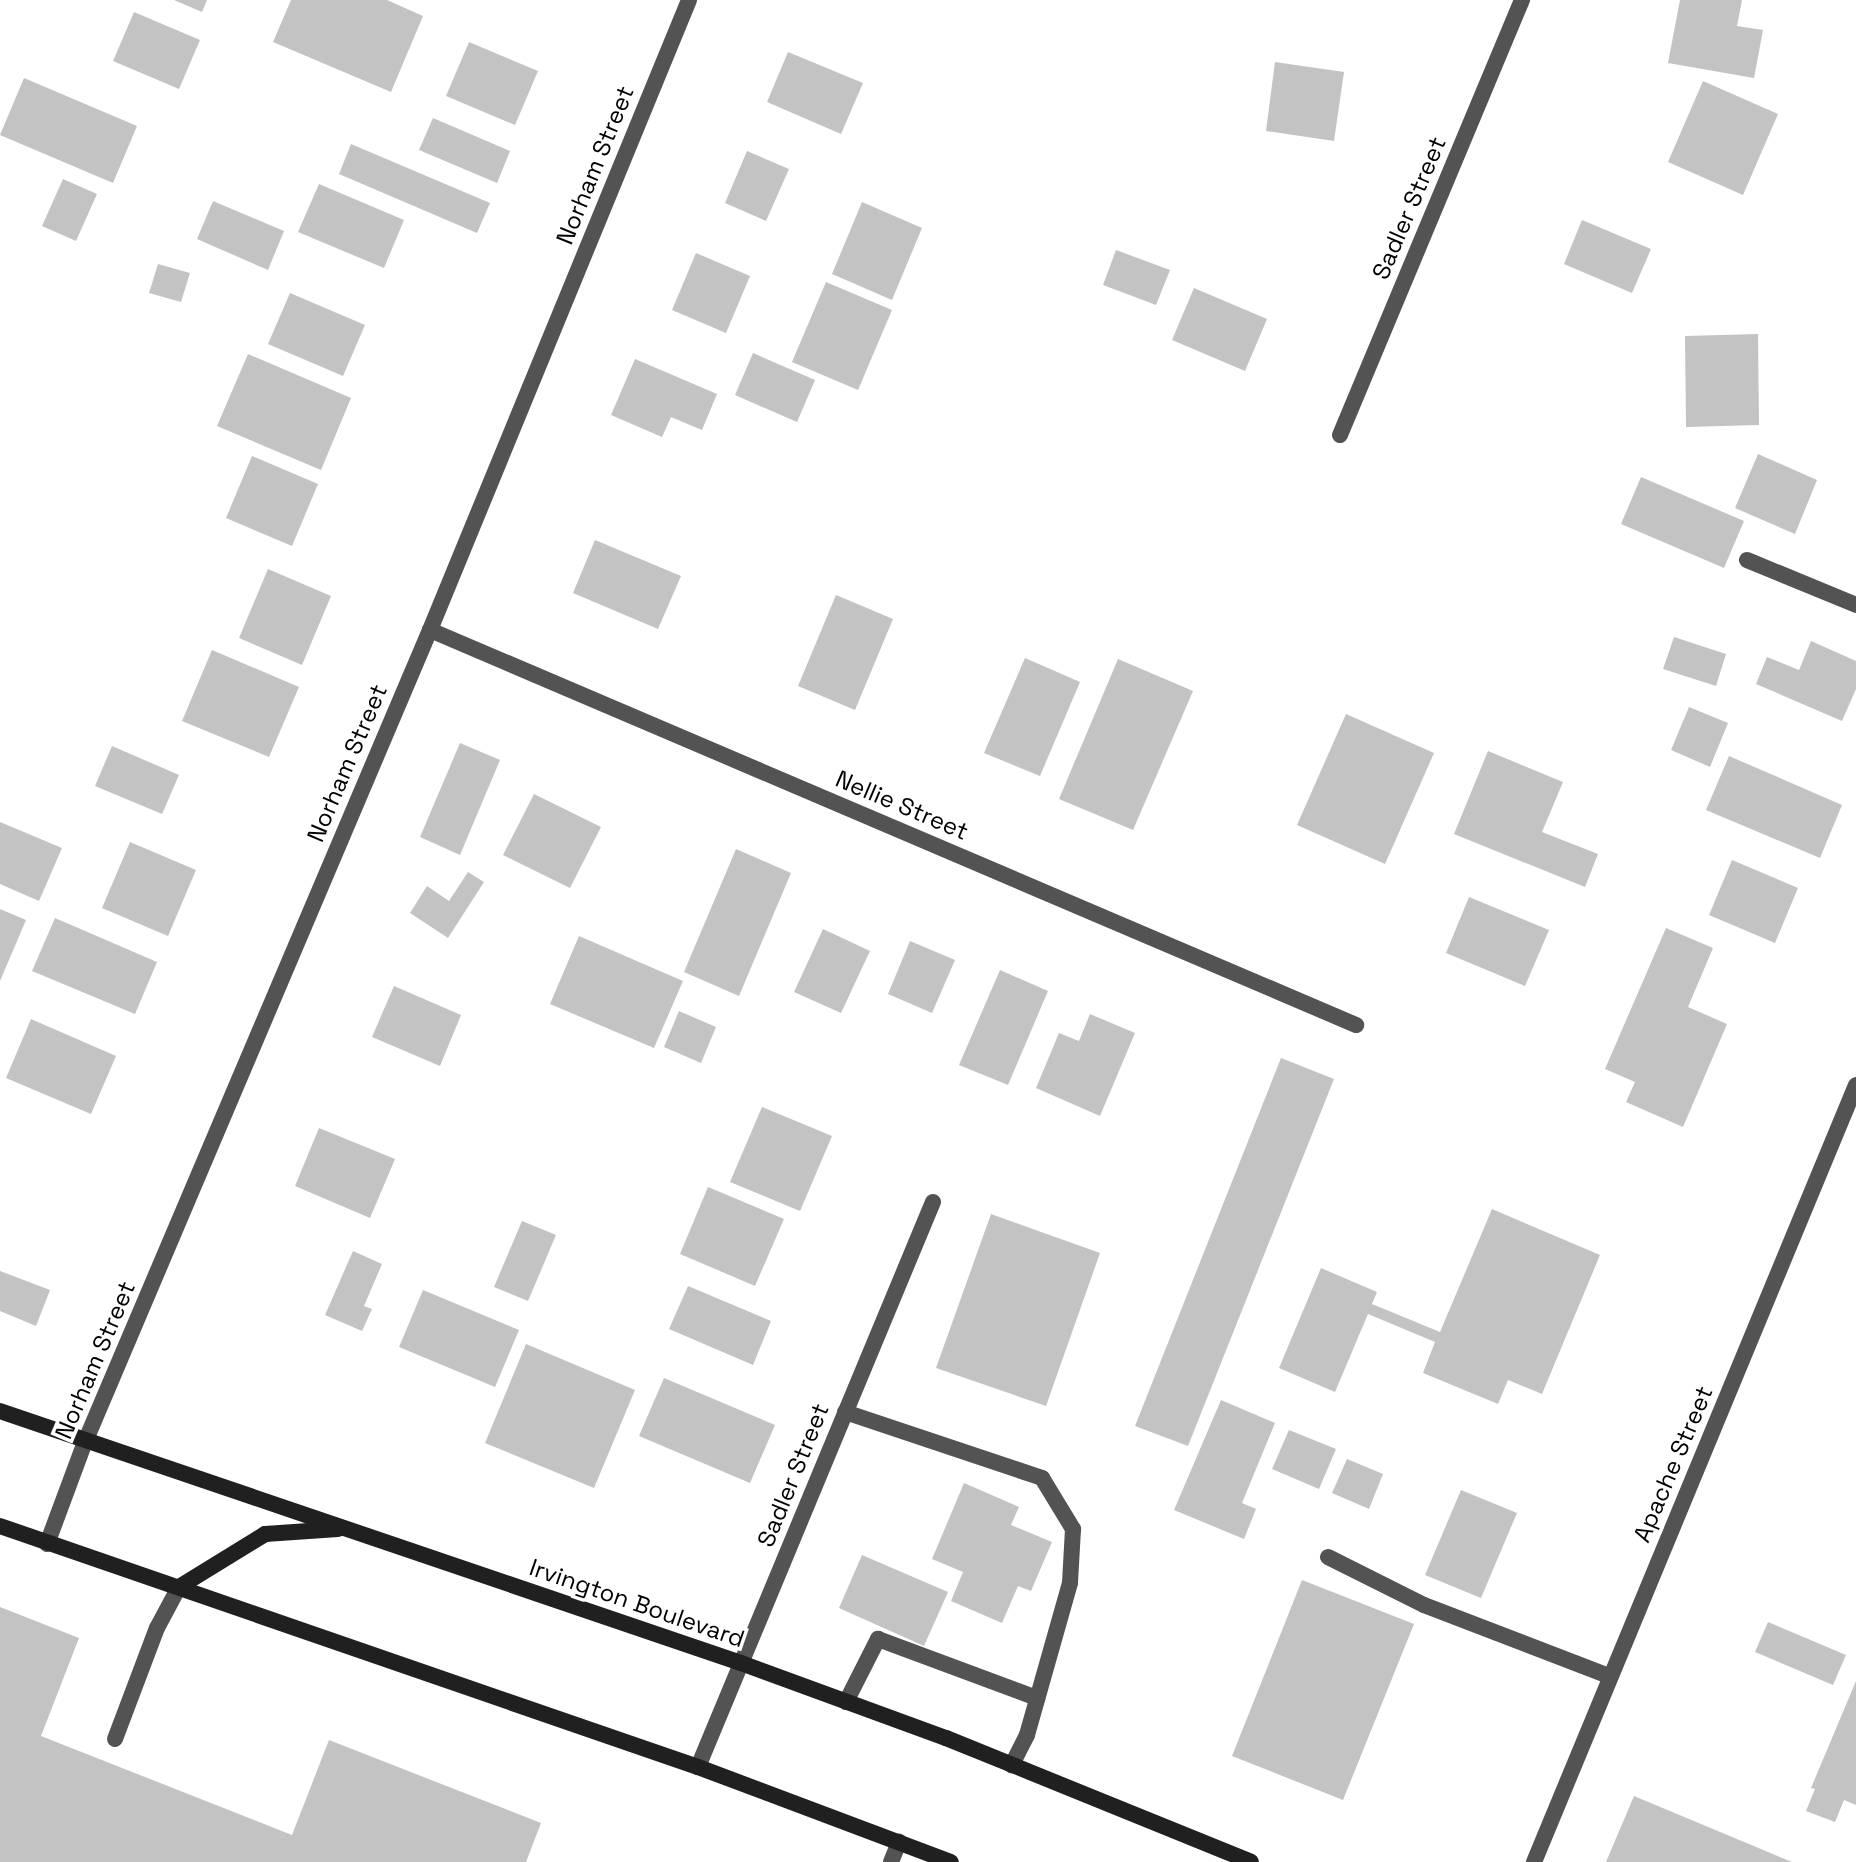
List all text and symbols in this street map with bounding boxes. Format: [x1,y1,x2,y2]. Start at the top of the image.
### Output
street label: Norham Street [550,81,640,249]
street label: Sadler Street [1366,132,1452,284]
street label: Norham Street [301,680,393,846]
street label: Nellie Street [831,764,973,846]
street label: Norham Street [49,1277,141,1443]
street label: Apache Street [1627,1382,1719,1546]
street label: Sadler Street [751,1399,835,1551]
street label: Irvington Boulevard [526,1553,748,1653]

